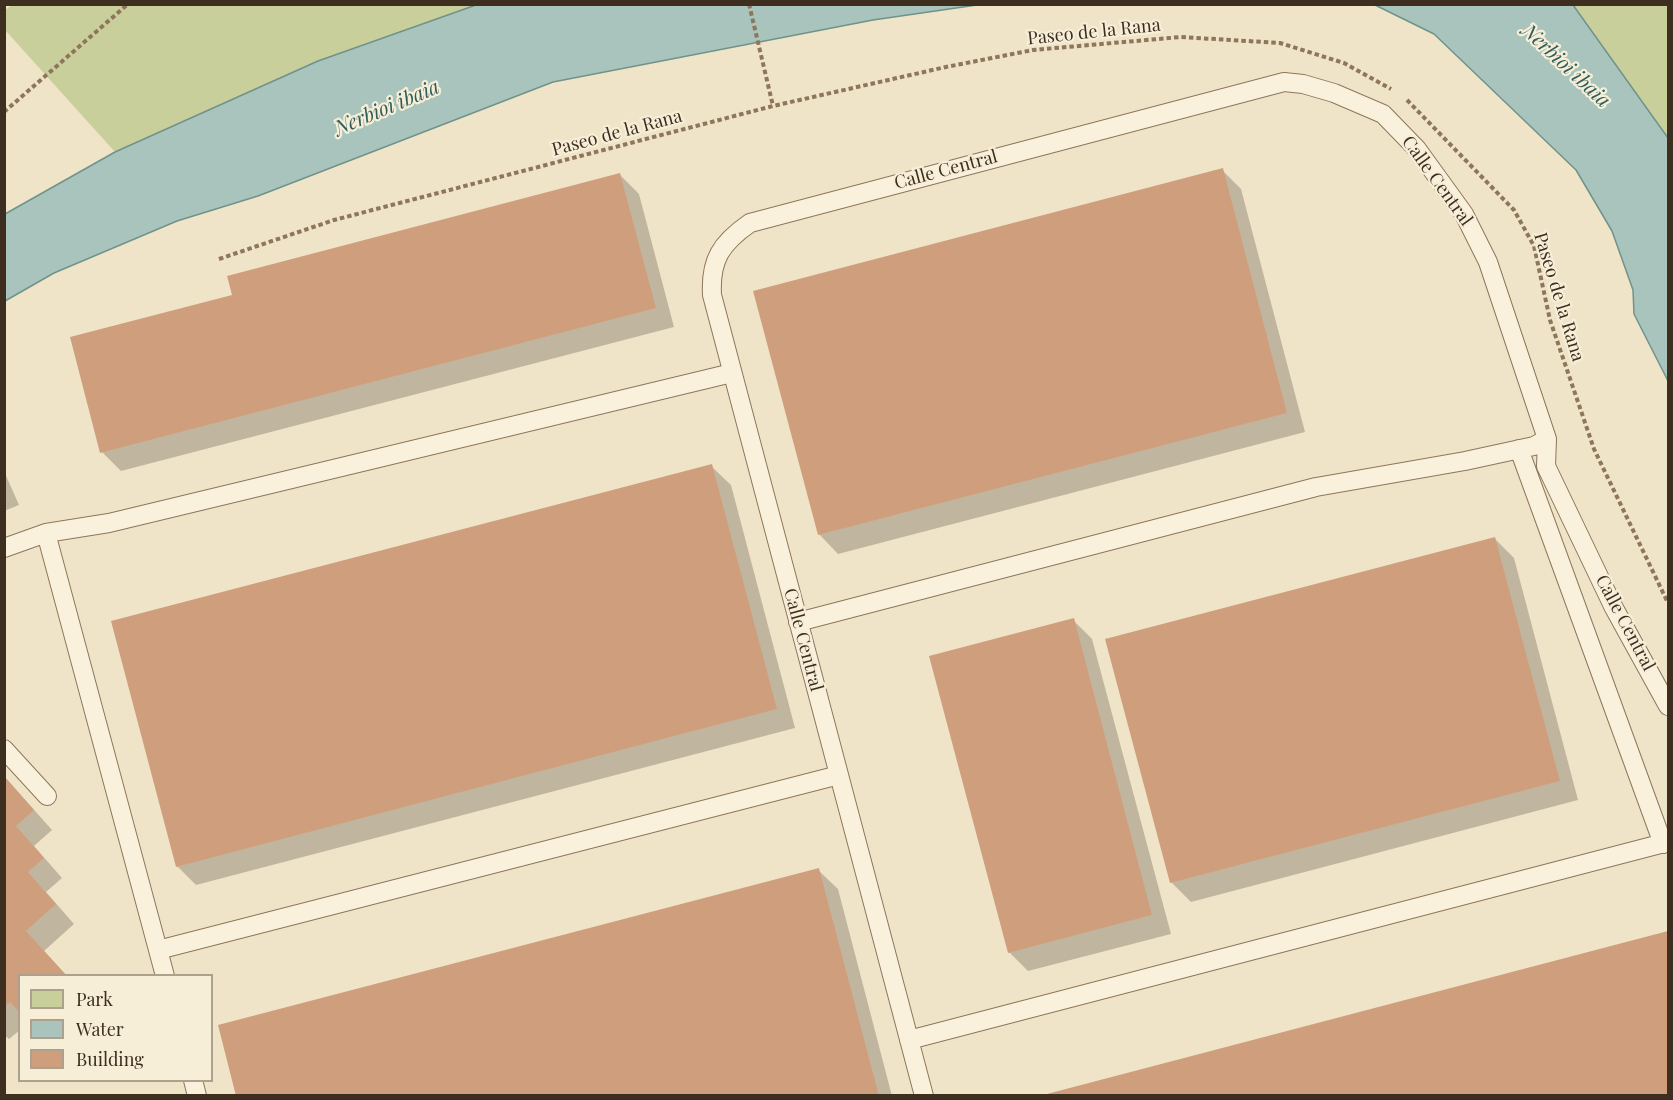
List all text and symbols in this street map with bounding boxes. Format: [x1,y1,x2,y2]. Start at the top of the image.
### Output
street label: Paseo de la Rana [1026,14,1162,50]
water label: Nerbioi ibaia [1517,19,1615,113]
water label: Nerbioi ibaia [331,75,443,141]
street label: Paseo de la Rana [550,105,684,161]
street label: Calle Central [1397,132,1477,230]
street label: Calle Central [892,146,1000,194]
street label: Paseo de la Rana [1529,230,1589,364]
street label: Calle Central [1591,571,1659,675]
street label: Calle Central [779,586,827,694]
legend [18,974,213,1082]
text: Park [76,987,113,1011]
text: Water [76,1017,124,1041]
text: Building [76,1047,144,1071]

